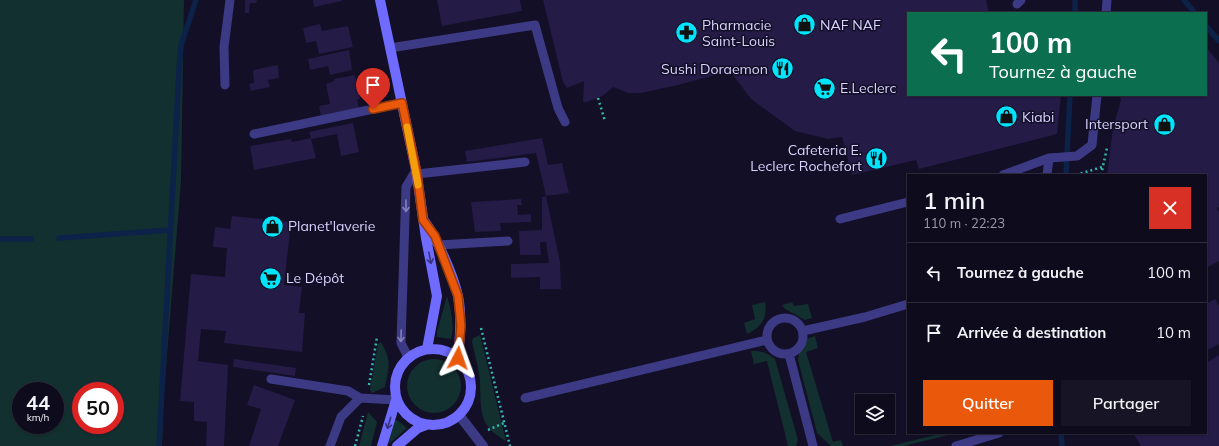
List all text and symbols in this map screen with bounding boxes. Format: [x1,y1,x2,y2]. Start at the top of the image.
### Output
shop icon: NAF NAF [791,12,817,38]
place label: Pharmacie Saint-Louis [702,16,775,50]
place label: NAF NAF [820,16,881,34]
pharmacy icon: Pharmacie Saint-Louis [673,20,699,46]
text: 100 m [989,25,1072,60]
icon: left [923,28,975,80]
restaurant icon: Sushi Doraemon [770,56,796,82]
place label: Sushi Doraemon [661,60,768,78]
text: Tournez à gauche [989,60,1137,83]
pin [356,68,390,109]
icon: arrive [362,74,384,96]
supermarket icon: E.Leclerc [812,75,838,101]
place label: E.Leclerc [840,79,897,97]
shop icon: Kiabi [994,104,1020,130]
place label: Kiabi [1022,108,1054,126]
shop icon: Intersport [1151,111,1177,137]
place label: Intersport [1085,115,1148,133]
place label: Cafeteria E. Leclerc Rochefort [750,141,862,175]
restaurant icon: Cafeteria E. Leclerc Rochefort [864,145,890,171]
text: 1 min [923,185,985,215]
button: close [1149,187,1191,229]
one-way arrow [402,199,410,212]
shop icon: Planet'laverie [259,213,285,239]
text: 110 m · 22:23 [923,215,1005,231]
place label: Planet'laverie [288,217,375,235]
one-way arrow [426,251,434,264]
icon: left [923,262,945,284]
text: Tournez à gauche [957,263,1084,282]
text: 100 m [1147,263,1191,282]
supermarket icon: Le Dépôt [257,265,283,291]
place label: Le Dépôt [286,269,344,287]
icon: arrive [923,322,945,344]
text: Arrivée à destination [957,323,1106,342]
text: 10 m [1156,323,1191,342]
one-way arrow [397,329,405,342]
position arrow [437,337,479,379]
button: Quitter [923,380,1053,426]
button: Partager [1061,380,1191,426]
speed limit sign: 50 [72,382,124,434]
text: 44 [26,390,50,415]
map controls [855,394,895,434]
button: layers [855,394,895,434]
text: km/h [27,411,49,424]
one-way arrow [385,416,392,429]

